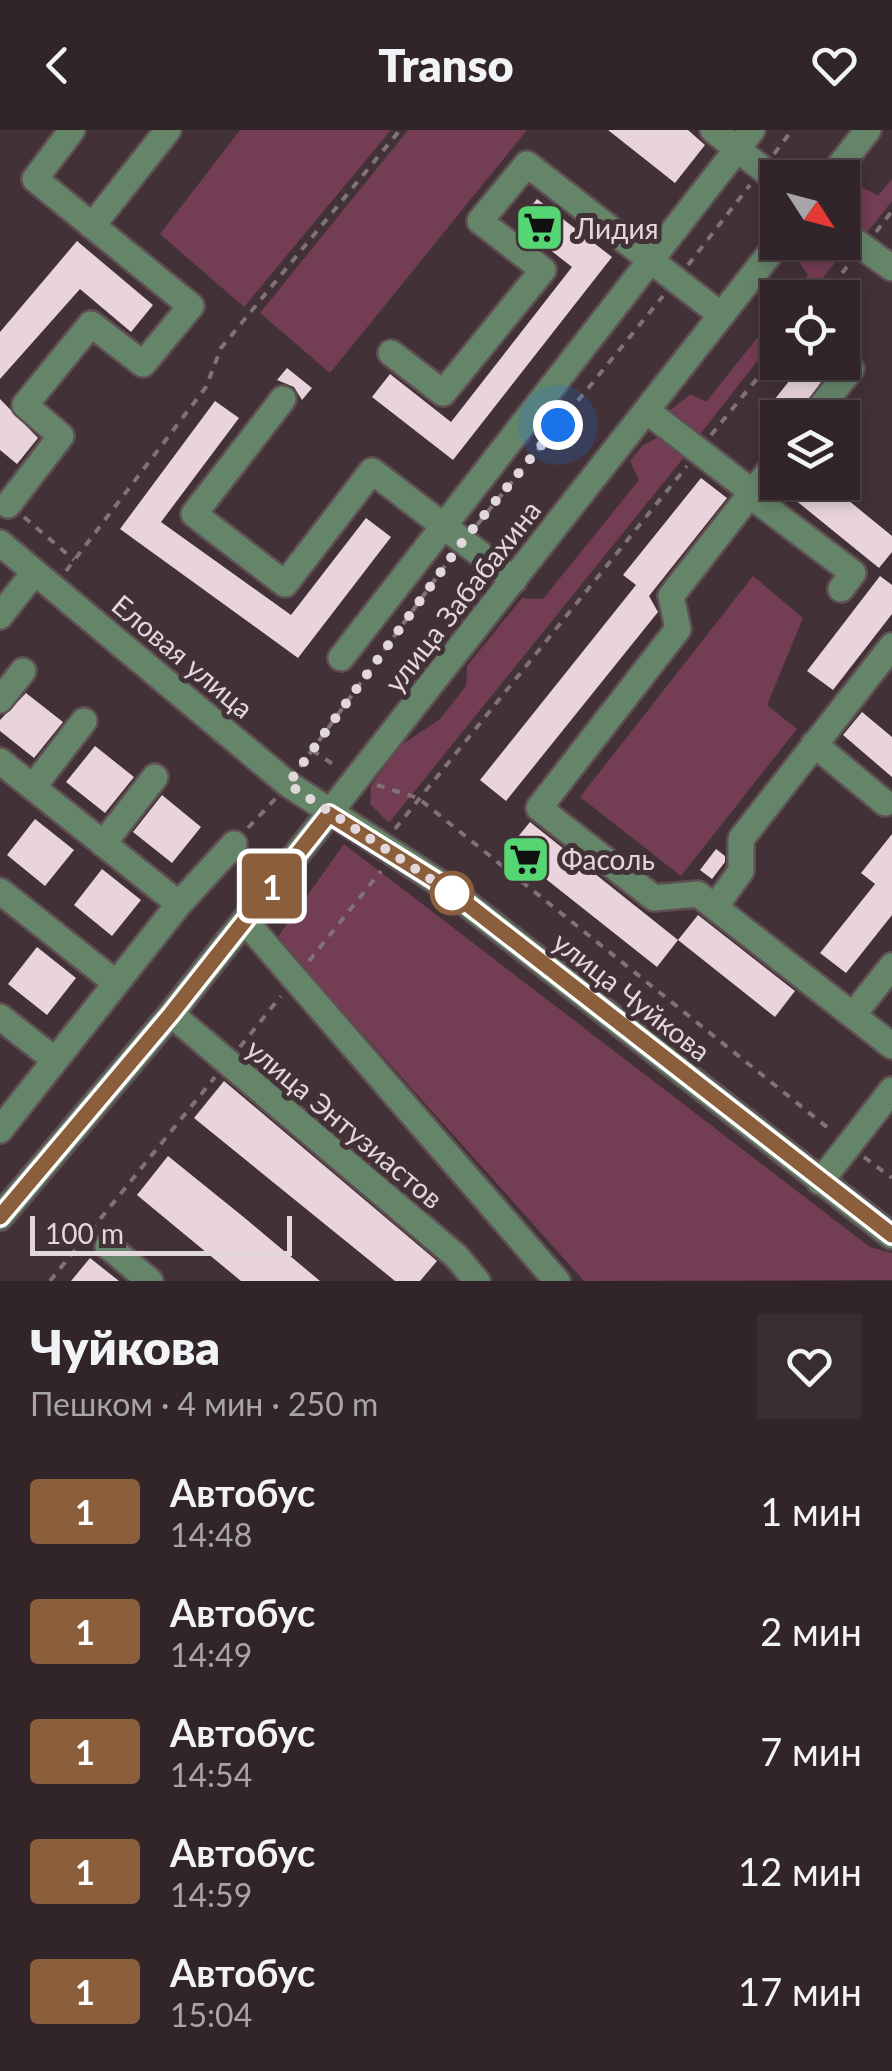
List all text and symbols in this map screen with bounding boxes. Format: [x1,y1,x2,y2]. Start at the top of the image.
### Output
icon: back [30,38,85,93]
text: Transo [378,38,514,92]
icon: heart [807,38,862,93]
north arrow [760,160,860,260]
map controls [760,160,860,500]
supermarket icon: Лидия [514,202,566,254]
place label: Лидия [574,211,658,245]
button: locate [760,280,860,380]
your location [533,400,583,450]
button: layers [760,400,860,500]
street label: улица Забабахина [377,493,547,699]
street label: Еловая улица [106,587,260,725]
supermarket icon: Фасоль [500,833,552,885]
place label: Фасоль [561,842,655,876]
line badge: 1 [240,854,304,918]
text: 1 [262,865,282,907]
unlabelled marker [431,872,473,914]
street label: улица Чуйкова [547,924,717,1068]
street label: улица Энтузиастов [240,1031,450,1215]
scale bar [30,1211,292,1256]
text: 100 m [45,1216,124,1250]
button: heart [757,1314,862,1419]
text: Чуйкова [30,1318,220,1375]
text: Пешком · 4 мин · 250 m [30,1384,378,1423]
text: Автобус [170,1469,315,1515]
text: 1 мин [760,1488,862,1534]
text: 1 [75,1490,95,1532]
text: 14:48 [170,1515,252,1554]
text: Автобус [170,1589,315,1635]
text: 2 мин [760,1608,862,1654]
text: 1 [75,1610,95,1652]
text: 14:49 [170,1635,252,1674]
text: Автобус [170,1709,315,1755]
text: 7 мин [760,1728,862,1774]
text: 1 [75,1730,95,1772]
text: 14:54 [170,1755,252,1794]
text: Автобус [170,1829,315,1875]
text: 12 мин [738,1848,862,1894]
text: 1 [75,1850,95,1892]
text: 14:59 [170,1875,252,1914]
text: Автобус [170,1949,315,1995]
text: 17 мин [738,1968,862,2014]
text: 1 [75,1970,95,2012]
text: 15:04 [170,1995,252,2034]

